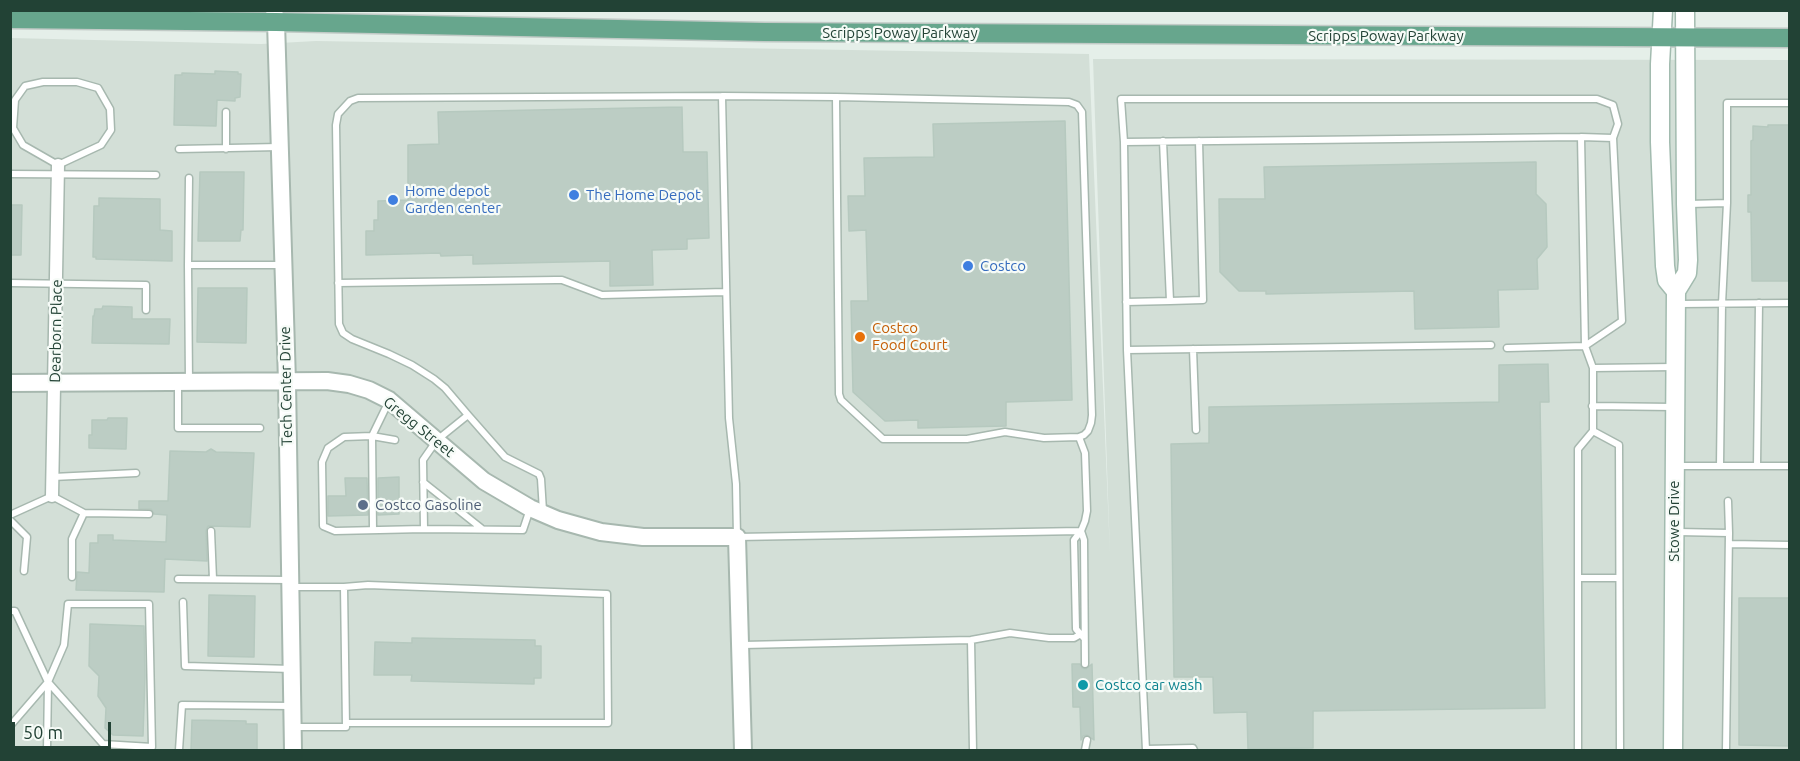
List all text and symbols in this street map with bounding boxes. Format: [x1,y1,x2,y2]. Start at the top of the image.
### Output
street label: Scripps Poway Parkway [822,24,978,42]
street label: Scripps Poway Parkway [1308,27,1464,45]
place label: Home depot Garden center [405,182,501,217]
place label: The Home Depot [586,186,701,204]
marker: The Home Depot [567,188,581,202]
marker: Home depot Garden center [386,193,400,207]
place label: Costco [980,257,1026,275]
marker: Costco [961,259,975,273]
street label: Dearborn Place [46,279,66,383]
place label: Costco Food Court [872,319,948,354]
street label: Tech Center Drive [276,326,296,446]
marker: Costco Food Court [853,330,867,344]
street label: Gregg Street [380,393,458,461]
street label: Stowe Drive [1665,480,1683,562]
place label: Costco Gasoline [375,496,482,514]
marker: Costco Gasoline [356,498,370,512]
place label: Costco car wash [1095,676,1203,694]
marker: Costco car wash [1076,678,1090,692]
scale bar [15,710,114,748]
text: 50 m [23,722,63,742]

